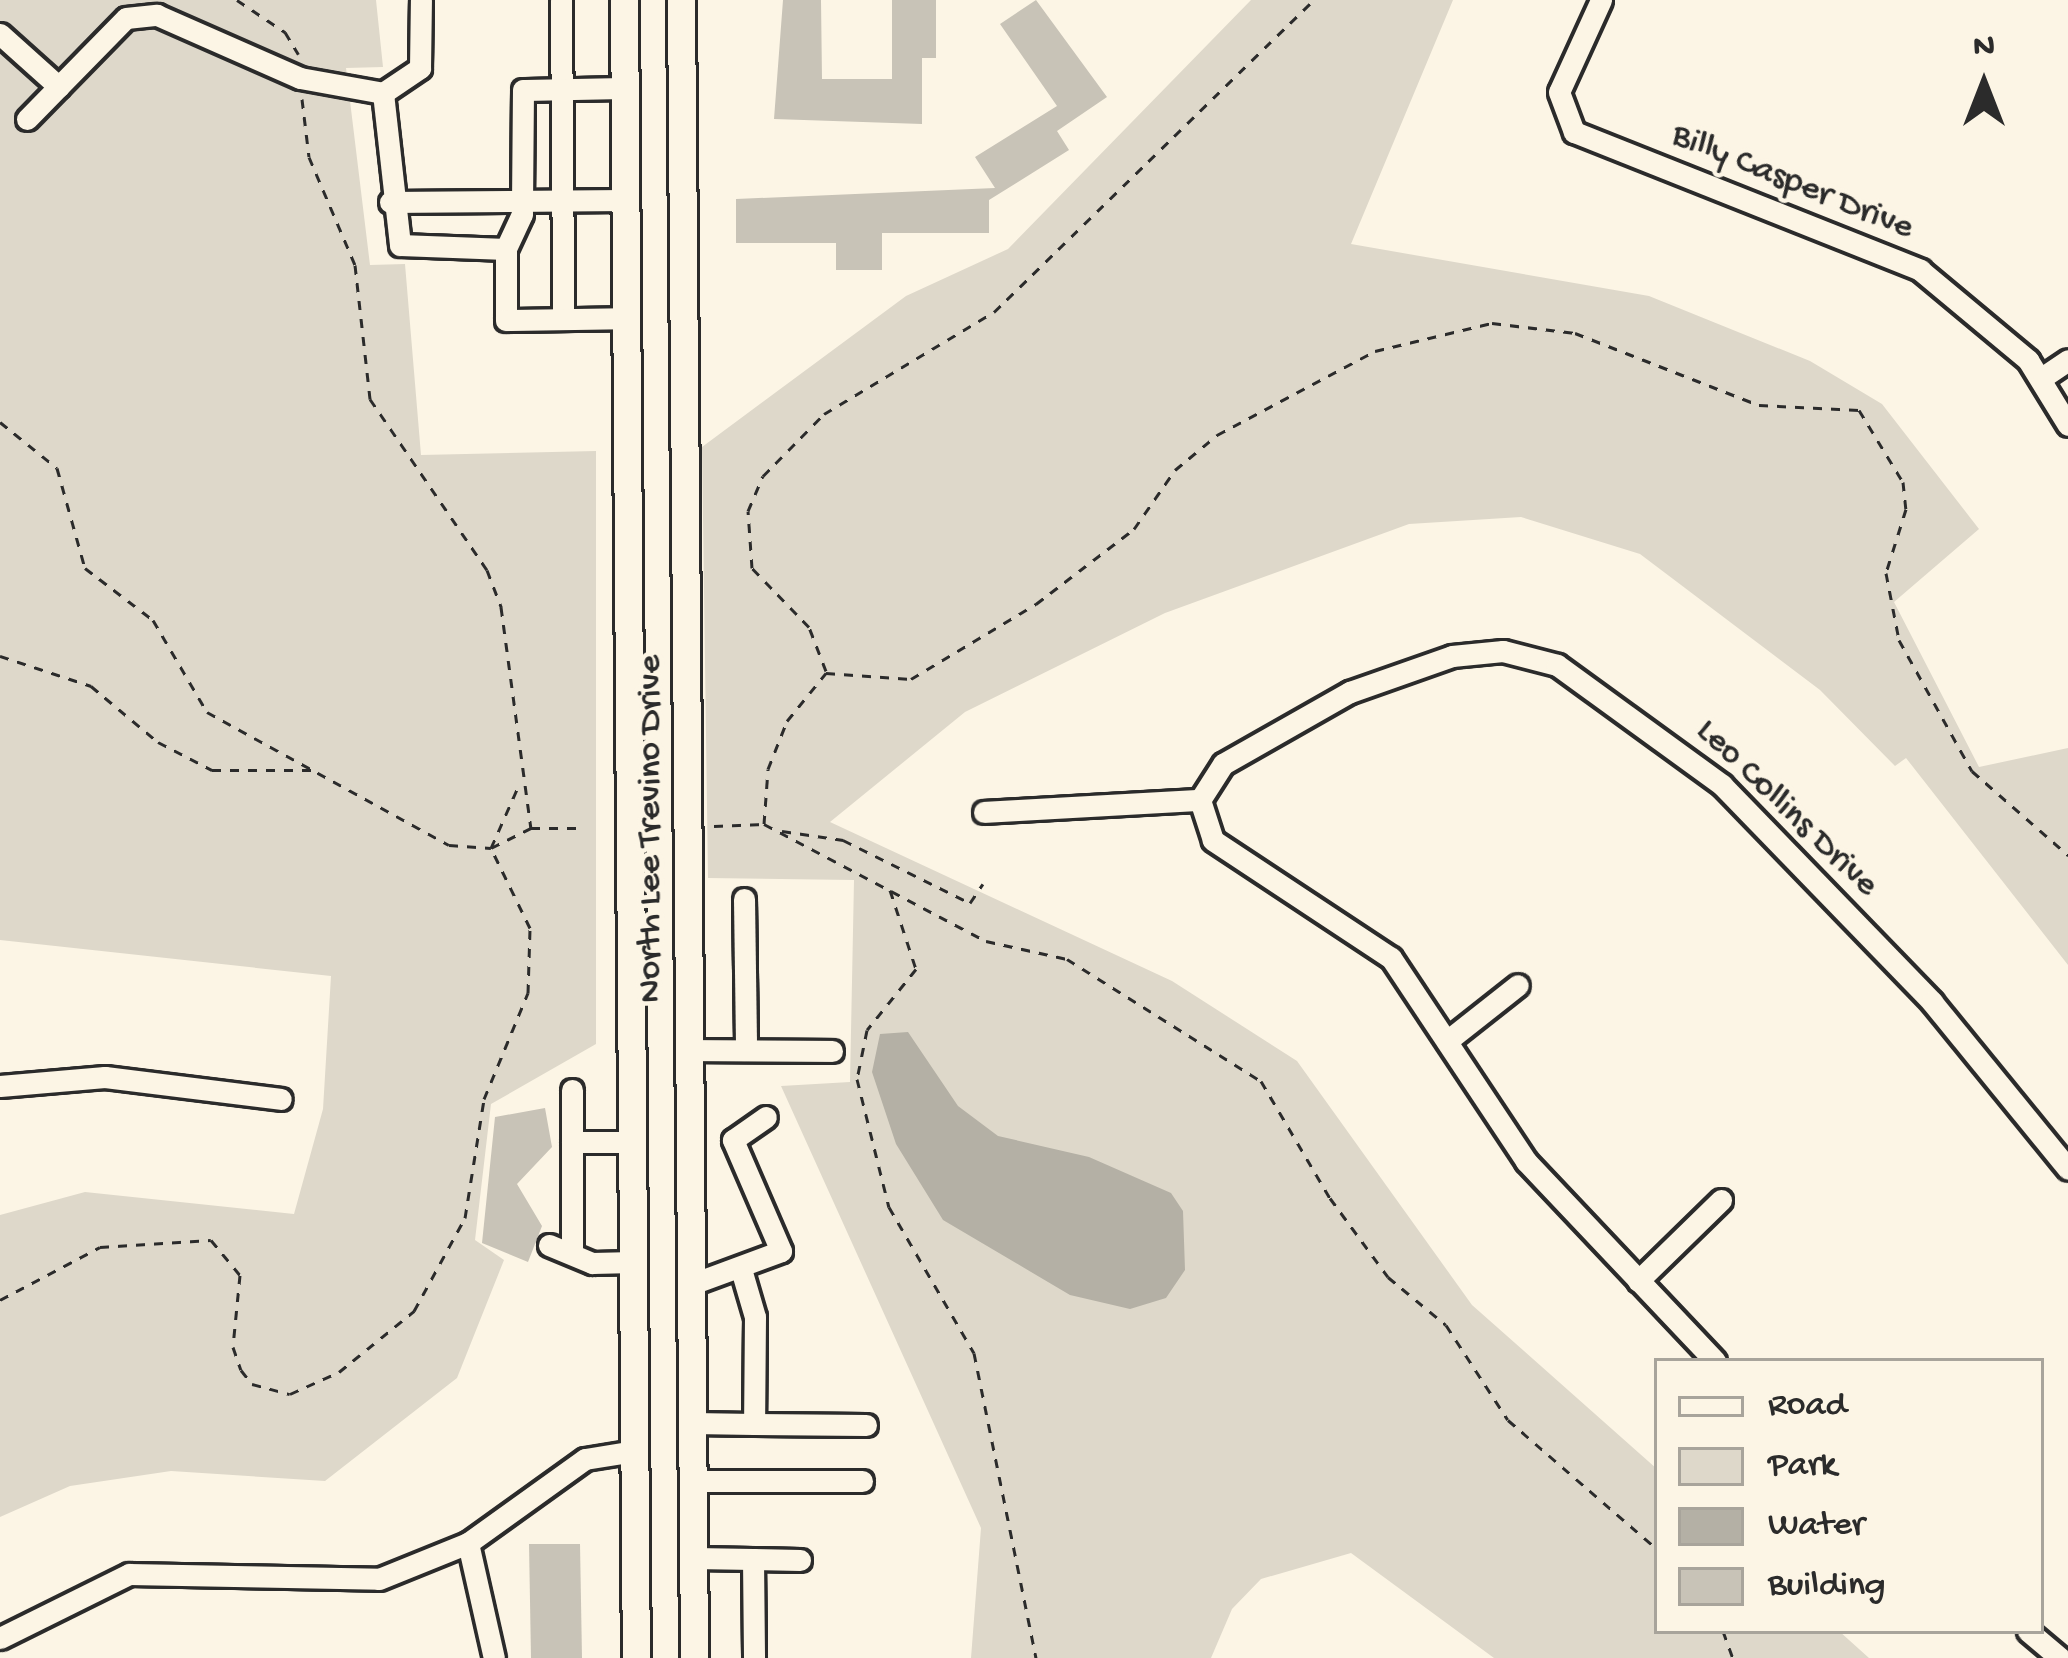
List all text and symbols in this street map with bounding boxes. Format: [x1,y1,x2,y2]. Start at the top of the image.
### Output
north arrow [1924,24,2044,144]
text: N [1973,29,1995,67]
street label: Billy Casper Drive [1665,115,1919,251]
street label: North Lee Trevino Drive [630,655,674,1003]
street label: Leo Collins Drive [1685,711,1887,907]
legend [1654,1358,2044,1634]
text: Road [1768,1385,1847,1428]
text: Park [1768,1445,1837,1488]
text: Water [1768,1505,1865,1548]
text: Building [1768,1565,1886,1608]

